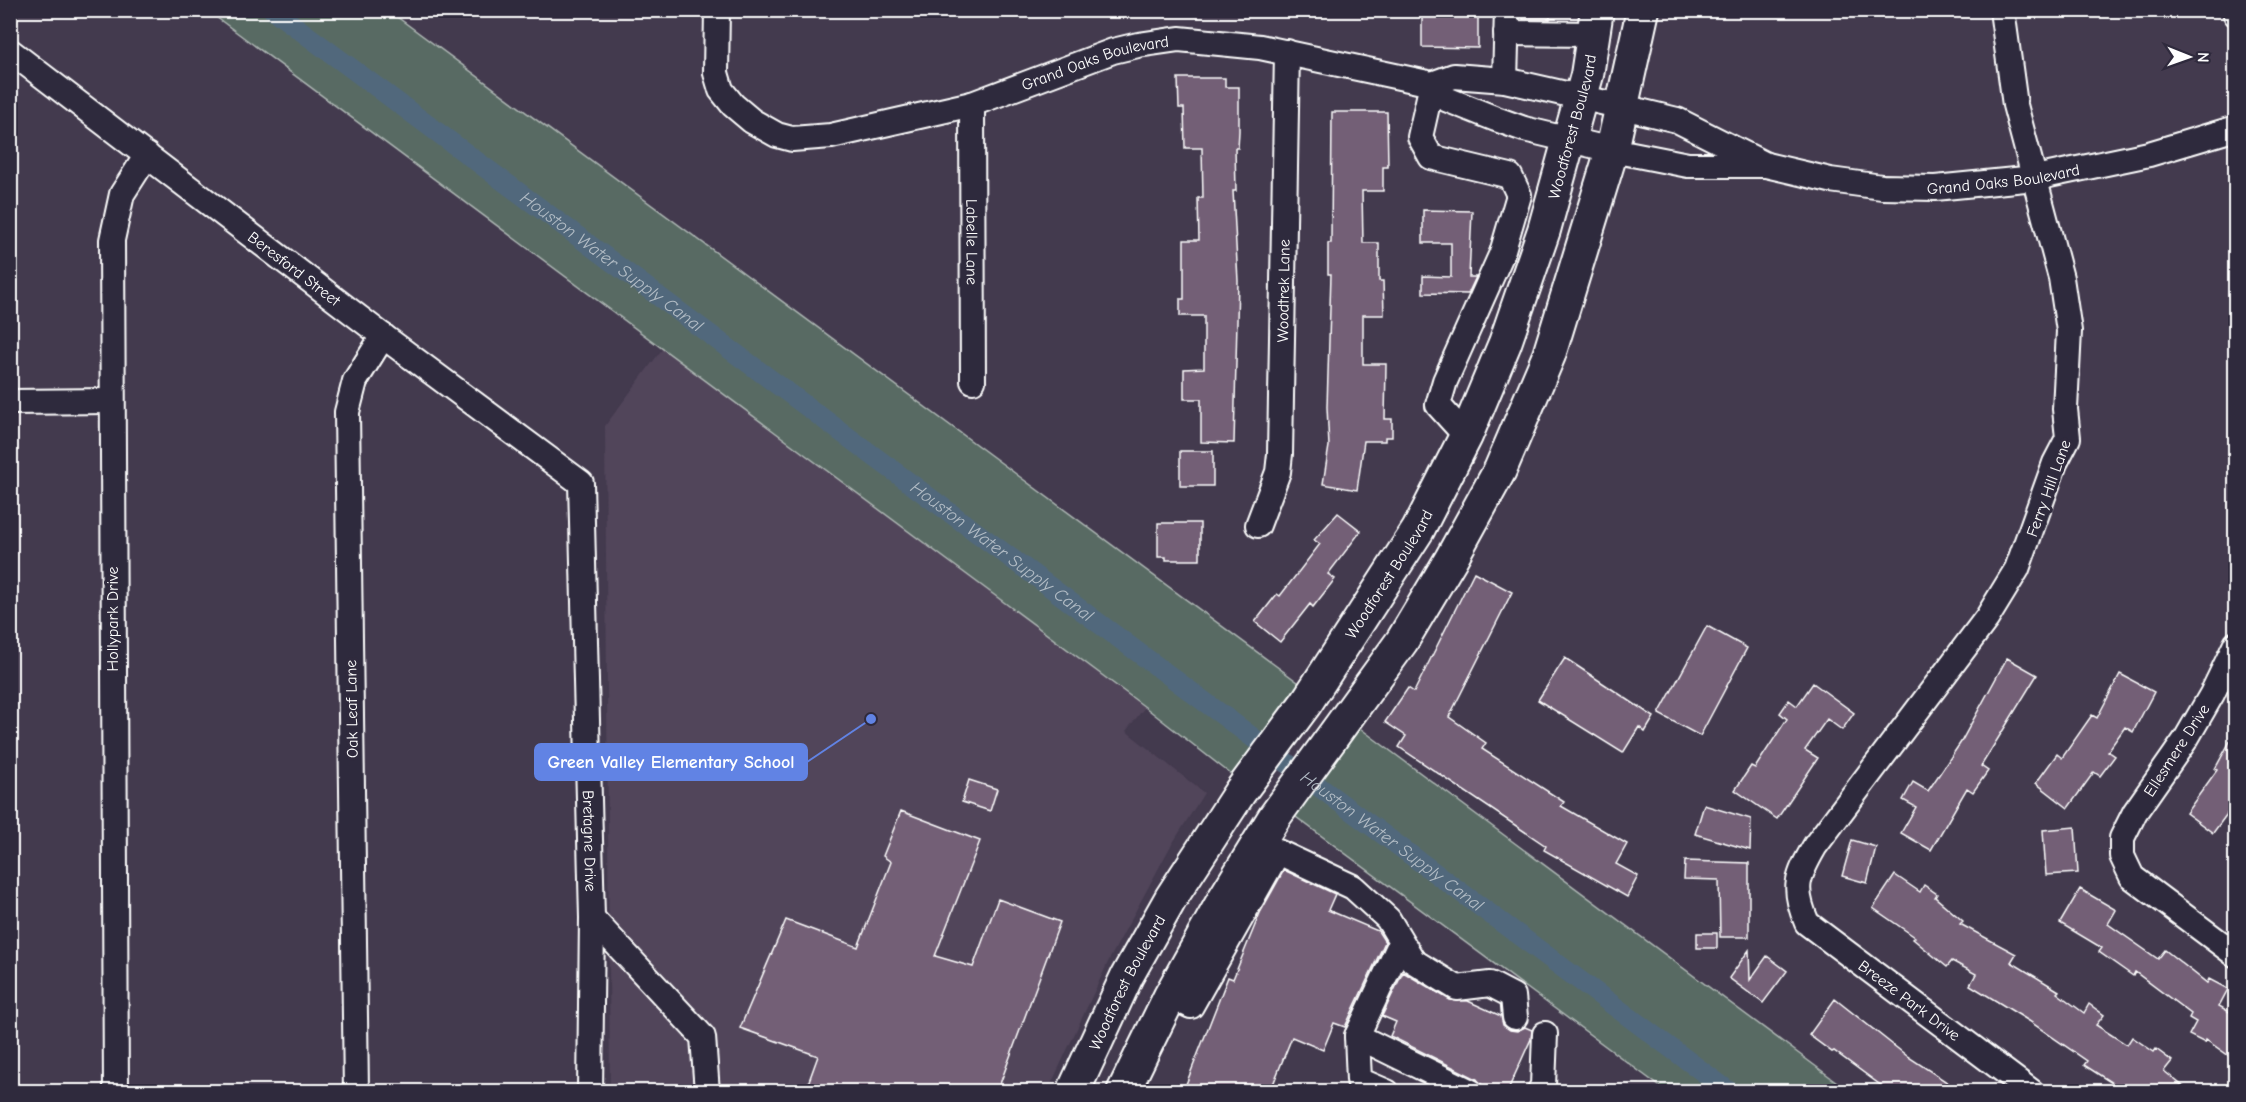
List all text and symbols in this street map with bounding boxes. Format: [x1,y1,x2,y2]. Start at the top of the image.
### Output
north arrow [2159,27,2219,87]
street label: Grand Oaks Boulevard [1019,33,1170,95]
text: N [2194,52,2212,63]
street label: Woodforest Boulevard [1545,53,1600,201]
street label: Grand Oaks Boulevard [1927,161,2081,198]
water label: Houston Water Supply Canal [516,187,708,337]
street label: Labelle Lane [962,199,981,285]
street label: Beresford Street [244,228,344,310]
street label: Woodtrek Lane [1274,239,1294,343]
street label: Ferry Hill Lane [2023,437,2075,539]
water label: Houston Water Supply Canal [906,477,1098,627]
street label: Woodforest Boulevard [1342,507,1437,642]
street label: Hollypark Drive [104,567,122,671]
street label: Oak Leaf Lane [342,660,362,758]
street label: Ellesmere Drive [2140,701,2213,800]
callout: Green Valley Elementary School [535,744,807,780]
text: Green Valley Elementary School [547,752,795,773]
water label: Houston Water Supply Canal [1296,767,1488,917]
street label: Bretagne Drive [579,790,599,892]
street label: Woodforest Boulevard [1086,912,1169,1053]
street label: Breeze Park Drive [1855,957,1963,1045]

